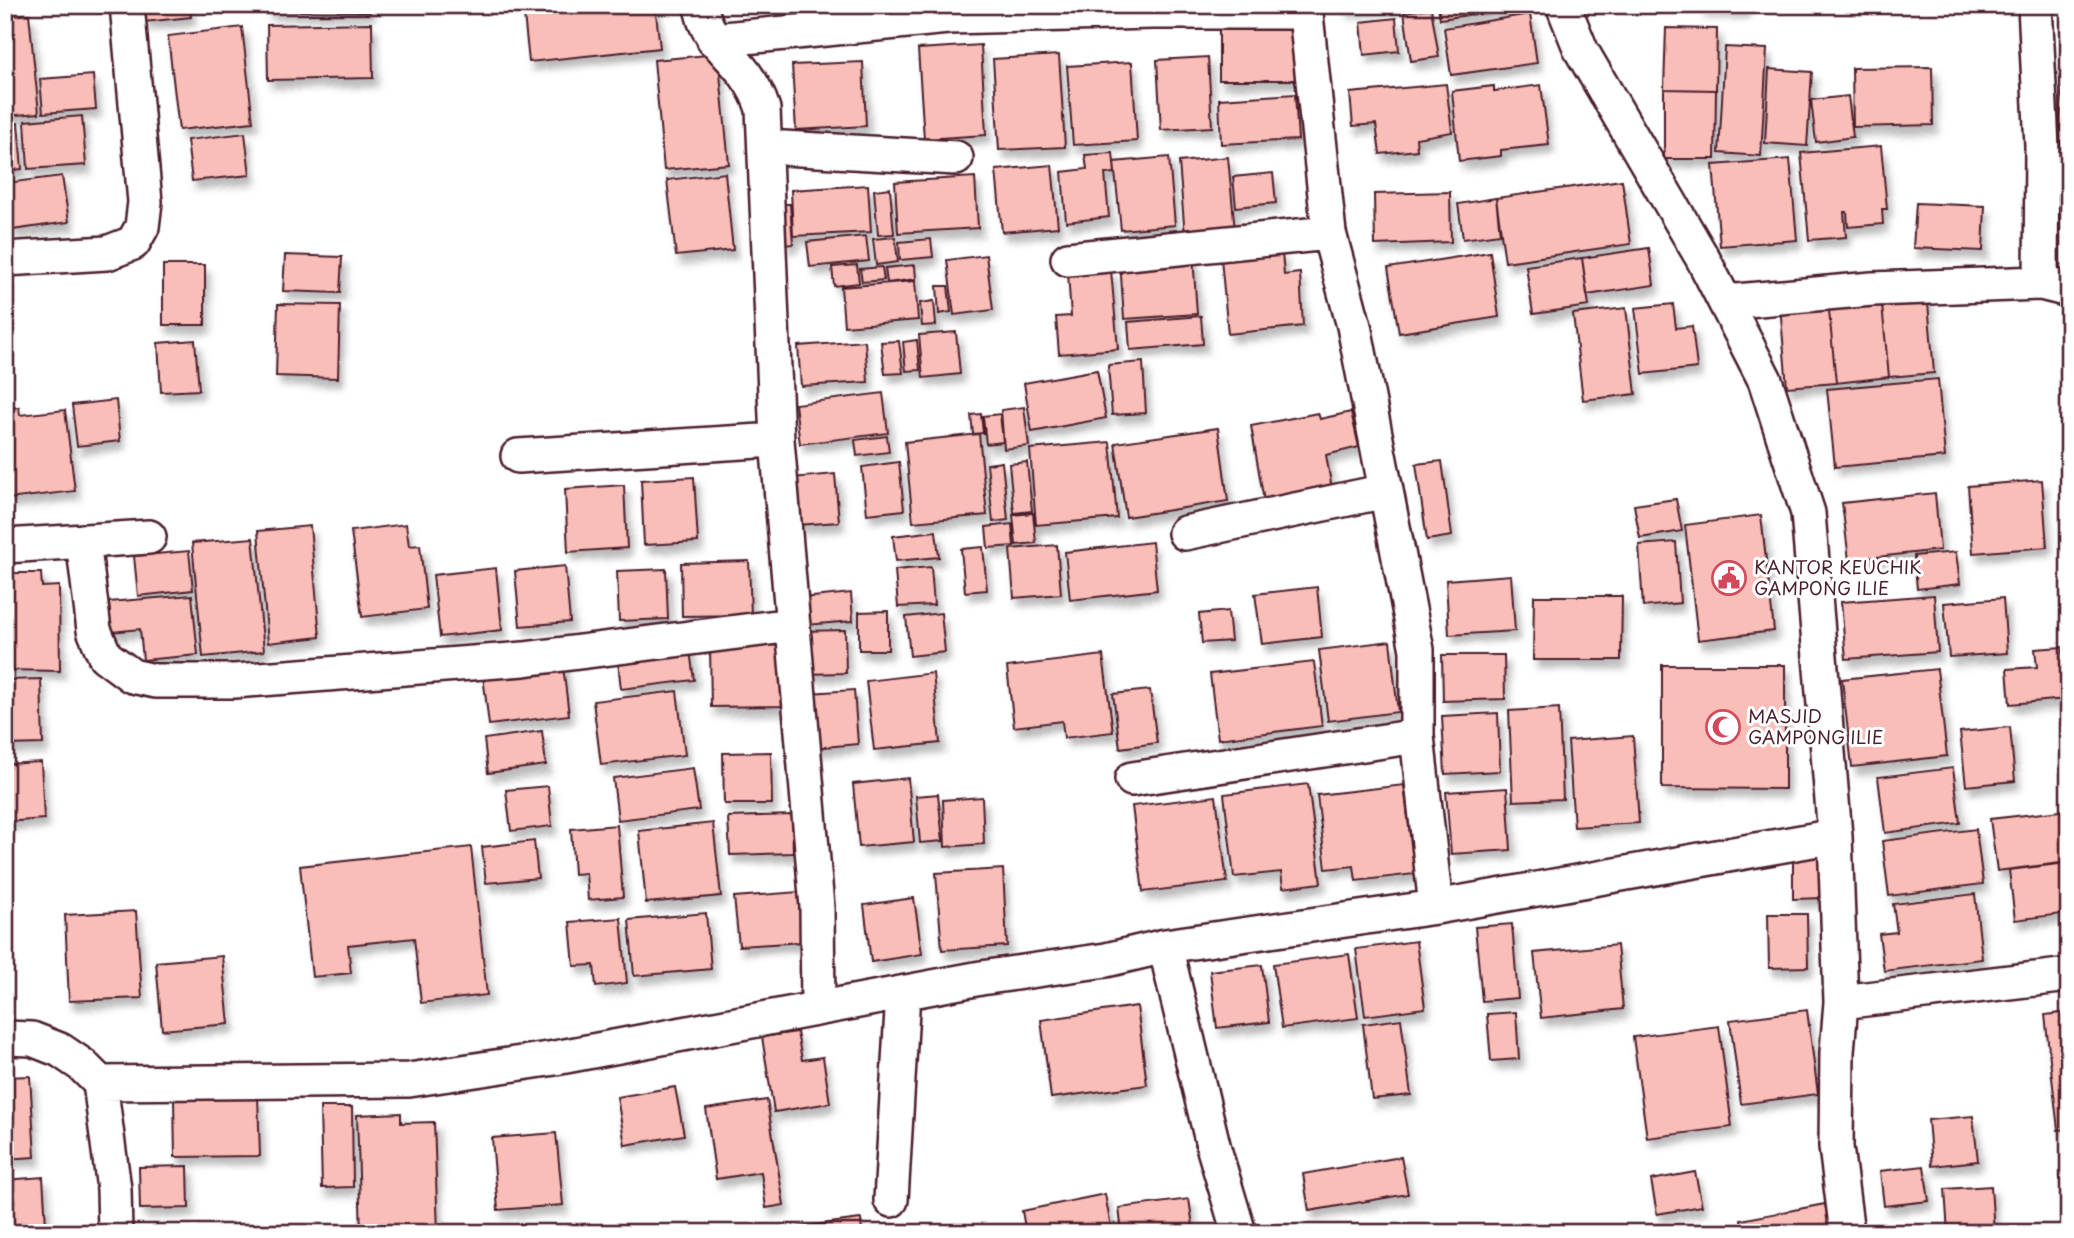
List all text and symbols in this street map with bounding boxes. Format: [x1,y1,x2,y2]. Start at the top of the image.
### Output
place label: KANTOR KEUCHIK GAMPONG ILIE [1754,553,1922,601]
public building icon: KANTOR KEUCHIK GAMPONG ILIE [1710,559,1748,597]
place label: MASJID GAMPONG ILIE [1748,702,1883,750]
mosque icon: MASJID GAMPONG ILIE [1704,708,1742,746]

